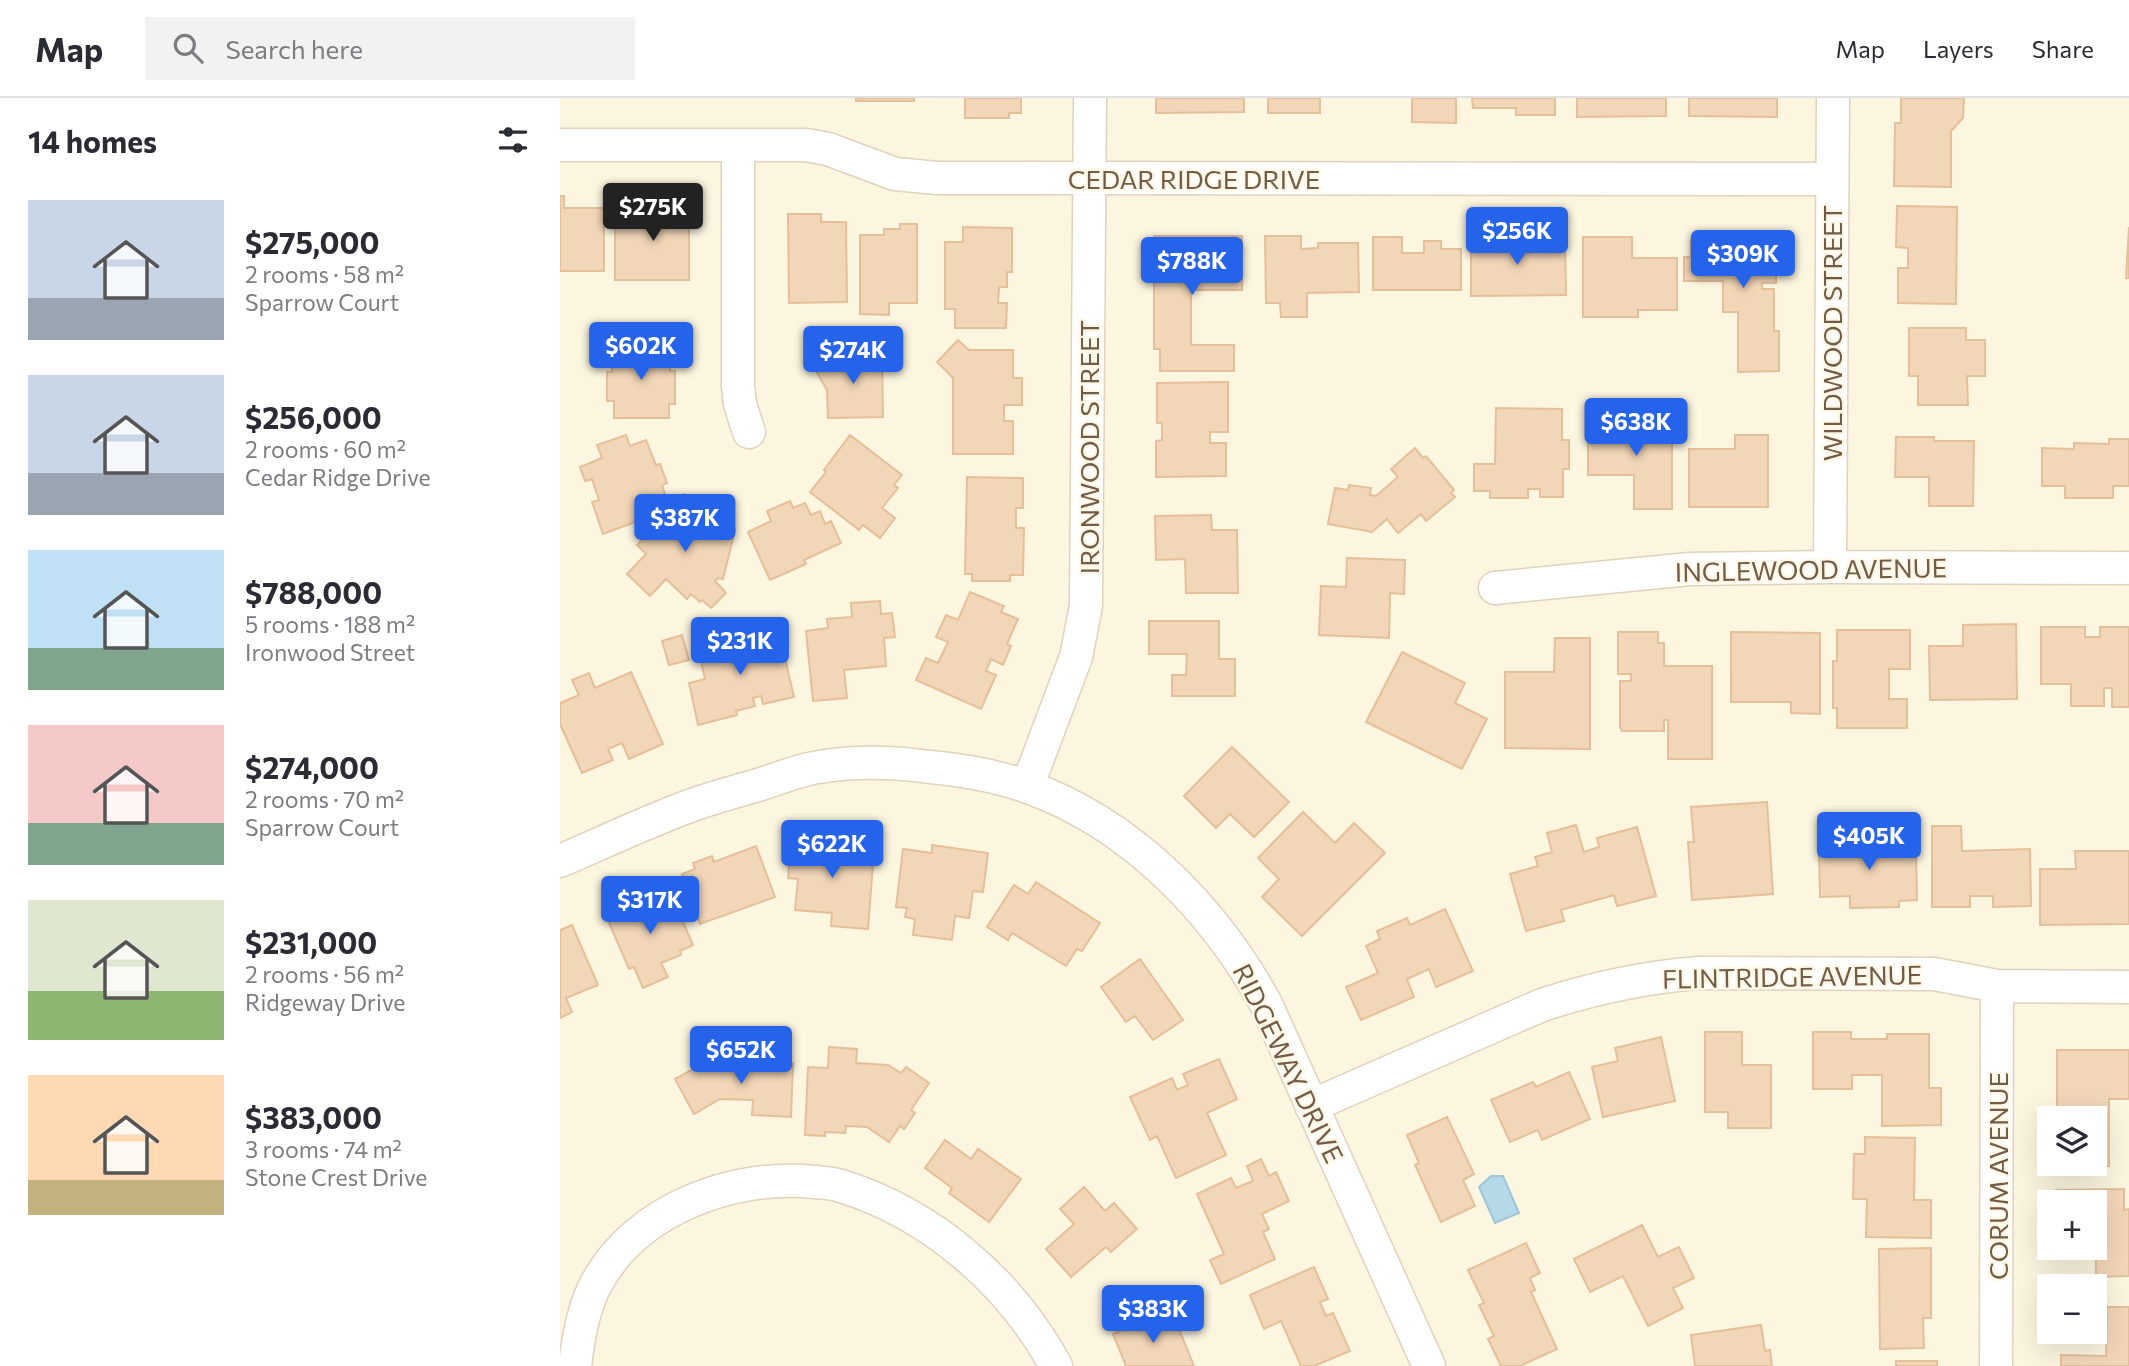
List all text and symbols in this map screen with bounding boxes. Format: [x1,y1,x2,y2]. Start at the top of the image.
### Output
search box [145,17,635,80]
text: Map [35,28,103,69]
icon: search [169,29,207,67]
text: Search here [225,33,363,64]
text: Map [1836,34,1885,63]
text: Layers [1923,34,1994,63]
text: Share [2032,34,2094,63]
icon: filters [494,121,532,159]
text: 14 homes [28,122,157,159]
street label: CEDAR RIDGE DRIVE [1068,163,1320,194]
pin: $275K [604,184,702,243]
text: $275K [619,192,687,220]
street label: WILDWOOD STREET [1816,205,1847,461]
pin: $256K [1468,208,1566,267]
text: $256K [1482,216,1552,244]
text: $275,000 [245,223,379,260]
icon: home [84,228,168,312]
pin: $309K [1694,230,1792,290]
pin: $788K [1143,238,1241,297]
text: $309K [1707,239,1779,267]
text: $788K [1157,246,1227,274]
text: 2 rooms · 58 m² [245,260,404,288]
text: Sparrow Court [245,288,399,316]
street label: IRONWOOD STREET [1073,320,1104,574]
pin: $602K [592,322,690,382]
pin: $274K [804,327,902,386]
text: $602K [605,331,677,359]
text: $274K [819,335,887,363]
text: $256,000 [245,398,382,435]
pin: $638K [1587,398,1685,458]
icon: home [84,403,168,487]
text: $638K [1601,407,1671,435]
text: 2 rooms · 60 m² [245,435,406,463]
text: Cedar Ridge Drive [245,463,431,491]
pin: $387K [636,494,734,554]
text: $387K [650,503,720,531]
street label: INGLEWOOD AVENUE [1675,551,1947,587]
text: $788,000 [245,573,382,610]
icon: home [84,578,168,662]
text: 5 rooms · 188 m² [245,610,415,638]
pin: $231K [691,618,789,677]
text: $231K [707,626,773,654]
text: Ironwood Street [245,638,415,666]
text: $274,000 [245,748,379,785]
icon: home [84,753,168,837]
text: 2 rooms · 70 m² [245,785,404,813]
pin: $405K [1820,812,1918,872]
text: Sparrow Court [245,813,399,841]
pin: $622K [783,820,881,880]
text: $405K [1833,821,1905,849]
text: $622K [797,829,867,857]
pin: $317K [601,876,699,936]
text: $317K [617,885,683,913]
text: $231,000 [245,923,377,960]
icon: home [84,928,168,1012]
street label: RIDGEWAY DRIVE [1227,958,1351,1168]
street label: FLINTRIDGE AVENUE [1662,958,1922,994]
text: 2 rooms · 56 m² [245,960,404,988]
text: Ridgeway Drive [245,988,406,1016]
pin: $652K [692,1026,790,1086]
text: $652K [706,1035,776,1063]
street label: CORUM AVENUE [1982,1072,2013,1280]
text: $383,000 [245,1098,382,1135]
icon: home [84,1103,168,1187]
map controls [2037,1106,2107,1344]
button: layers [2037,1106,2107,1176]
text: 3 rooms · 74 m² [245,1135,402,1163]
text: Stone Crest Drive [245,1163,427,1191]
button: + [2037,1190,2107,1260]
button: − [2037,1274,2107,1344]
pin: $383K [1104,1286,1202,1345]
text: $383K [1118,1294,1188,1322]

